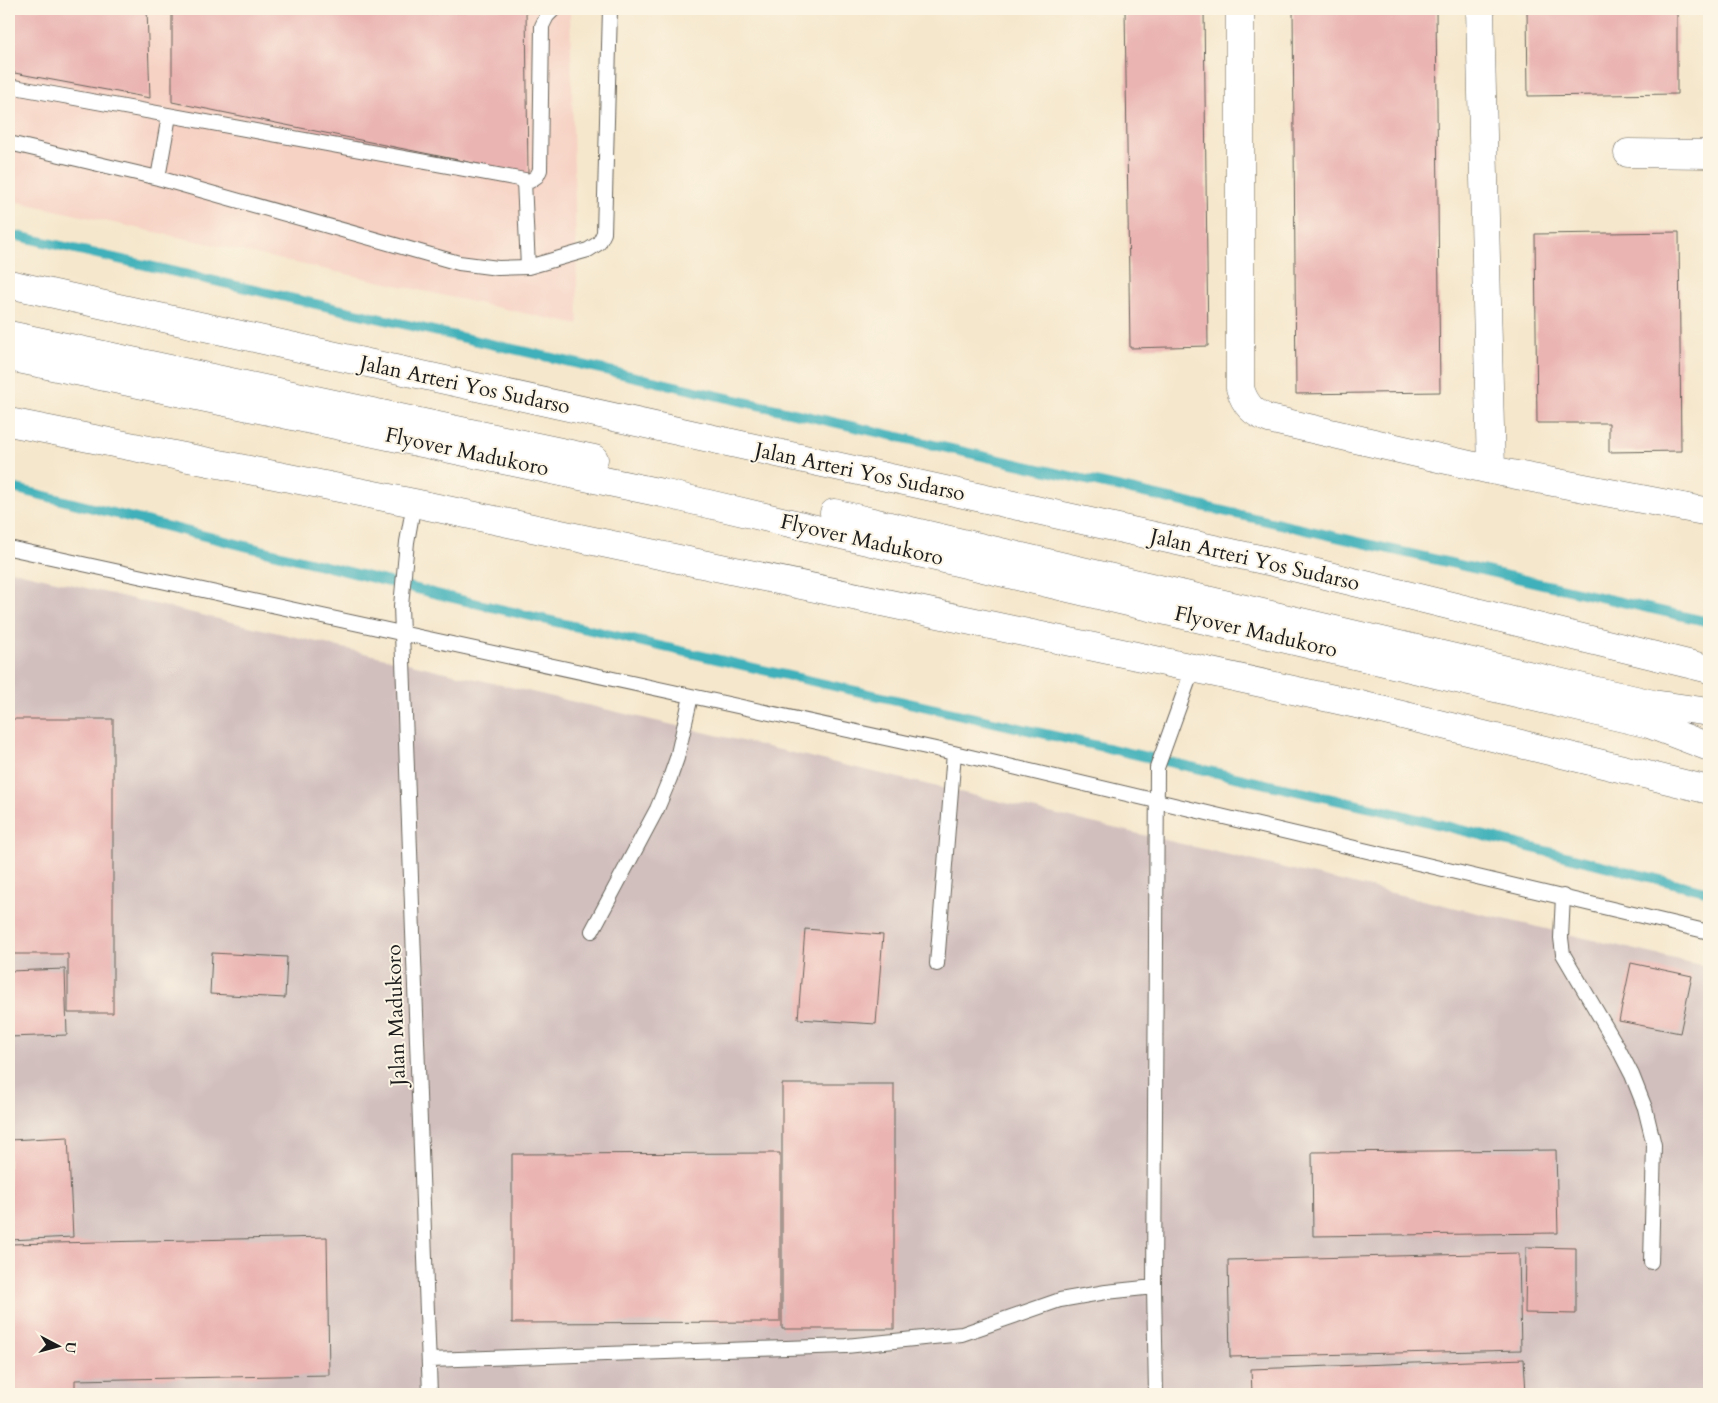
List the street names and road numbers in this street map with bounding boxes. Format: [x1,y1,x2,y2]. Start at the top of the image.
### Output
street label: Jalan Arteri Yos Sudarso [354,348,573,421]
street label: Flyover Madukoro [383,421,551,483]
street label: Jalan Arteri Yos Sudarso [749,435,968,508]
street label: Flyover Madukoro [778,507,946,573]
street label: Jalan Arteri Yos Sudarso [1144,521,1363,598]
street label: Flyover Madukoro [1172,599,1340,665]
street label: Jalan Madukoro [379,944,413,1089]

